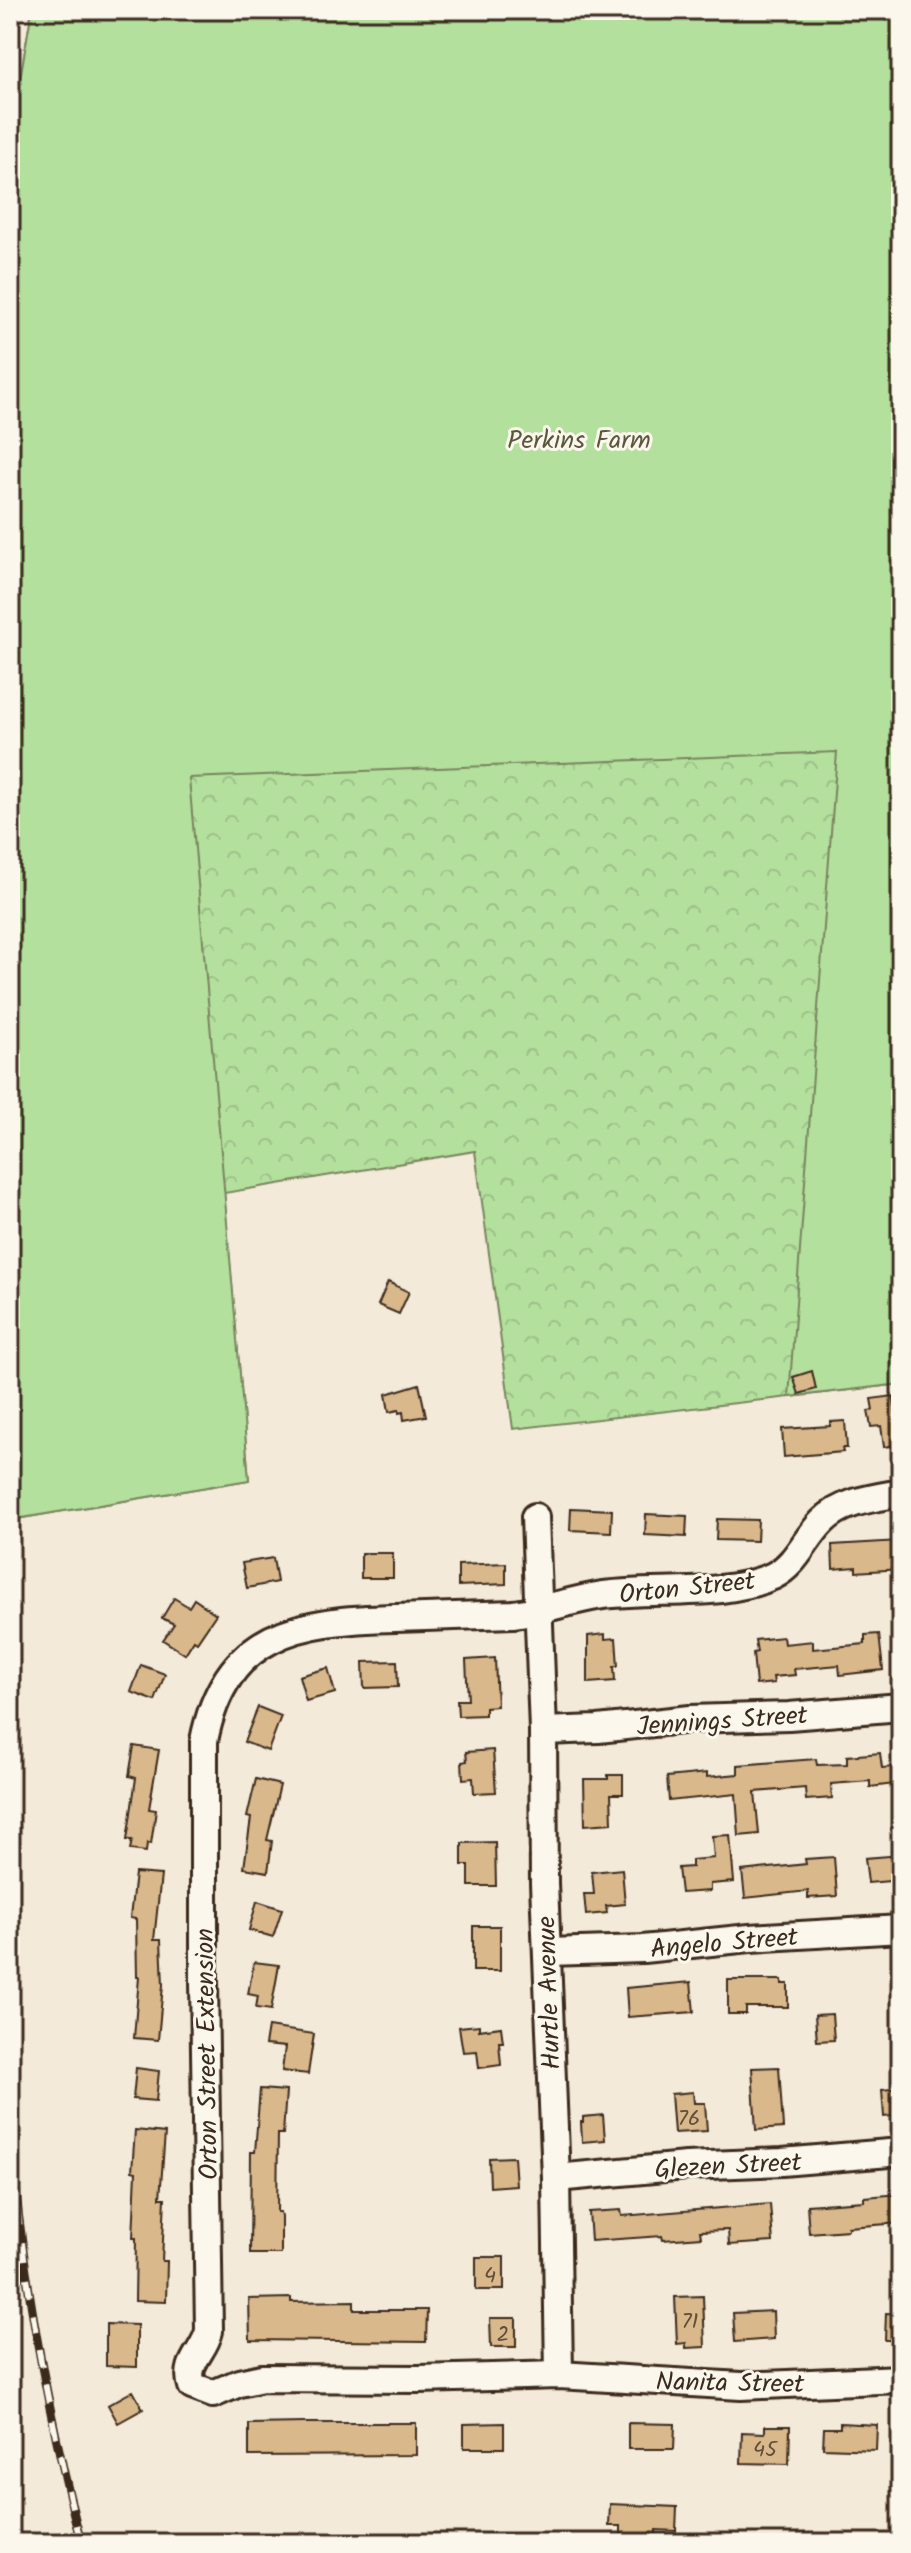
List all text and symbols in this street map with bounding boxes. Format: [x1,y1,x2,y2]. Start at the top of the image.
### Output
park label: Perkins Farm [507,420,651,462]
street label: Orton Street [617,1561,758,1617]
street label: Jennings Street [635,1695,810,1749]
street label: Hurtle Avenue [526,1915,574,2070]
street label: Angelo Street [649,1917,801,1971]
street label: Orton Street Extension [185,1928,231,2180]
house number: 76 [678,2102,700,2137]
street label: Glezen Street [653,2142,804,2192]
house number: 4 [484,2259,496,2294]
house number: 71 [681,2305,699,2340]
house number: 2 [497,2318,509,2353]
street label: Nanita Street [655,2362,805,2406]
house number: 45 [753,2433,778,2468]

